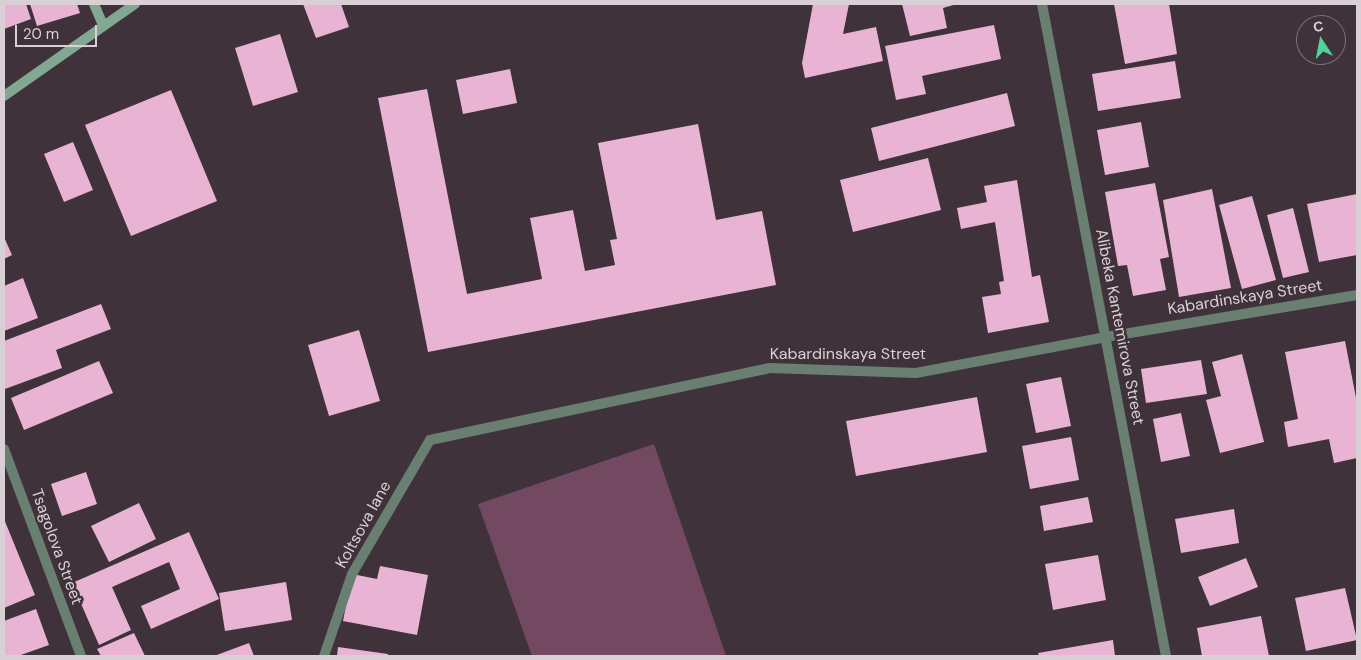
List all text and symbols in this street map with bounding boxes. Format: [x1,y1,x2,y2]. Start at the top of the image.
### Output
scale bar [18,15,100,47]
north arrow [1296,15,1346,65]
text: С [1312,16,1325,36]
text: 20 m [23,24,59,44]
street label: Alibeka Kantemirova Street [1091,227,1147,427]
street label: Kabardinskaya Street [1166,276,1324,320]
street label: Kabardinskaya Street [770,345,926,365]
street label: Koltsova lane [332,478,396,572]
street label: Tsagolova Street [26,487,86,607]

